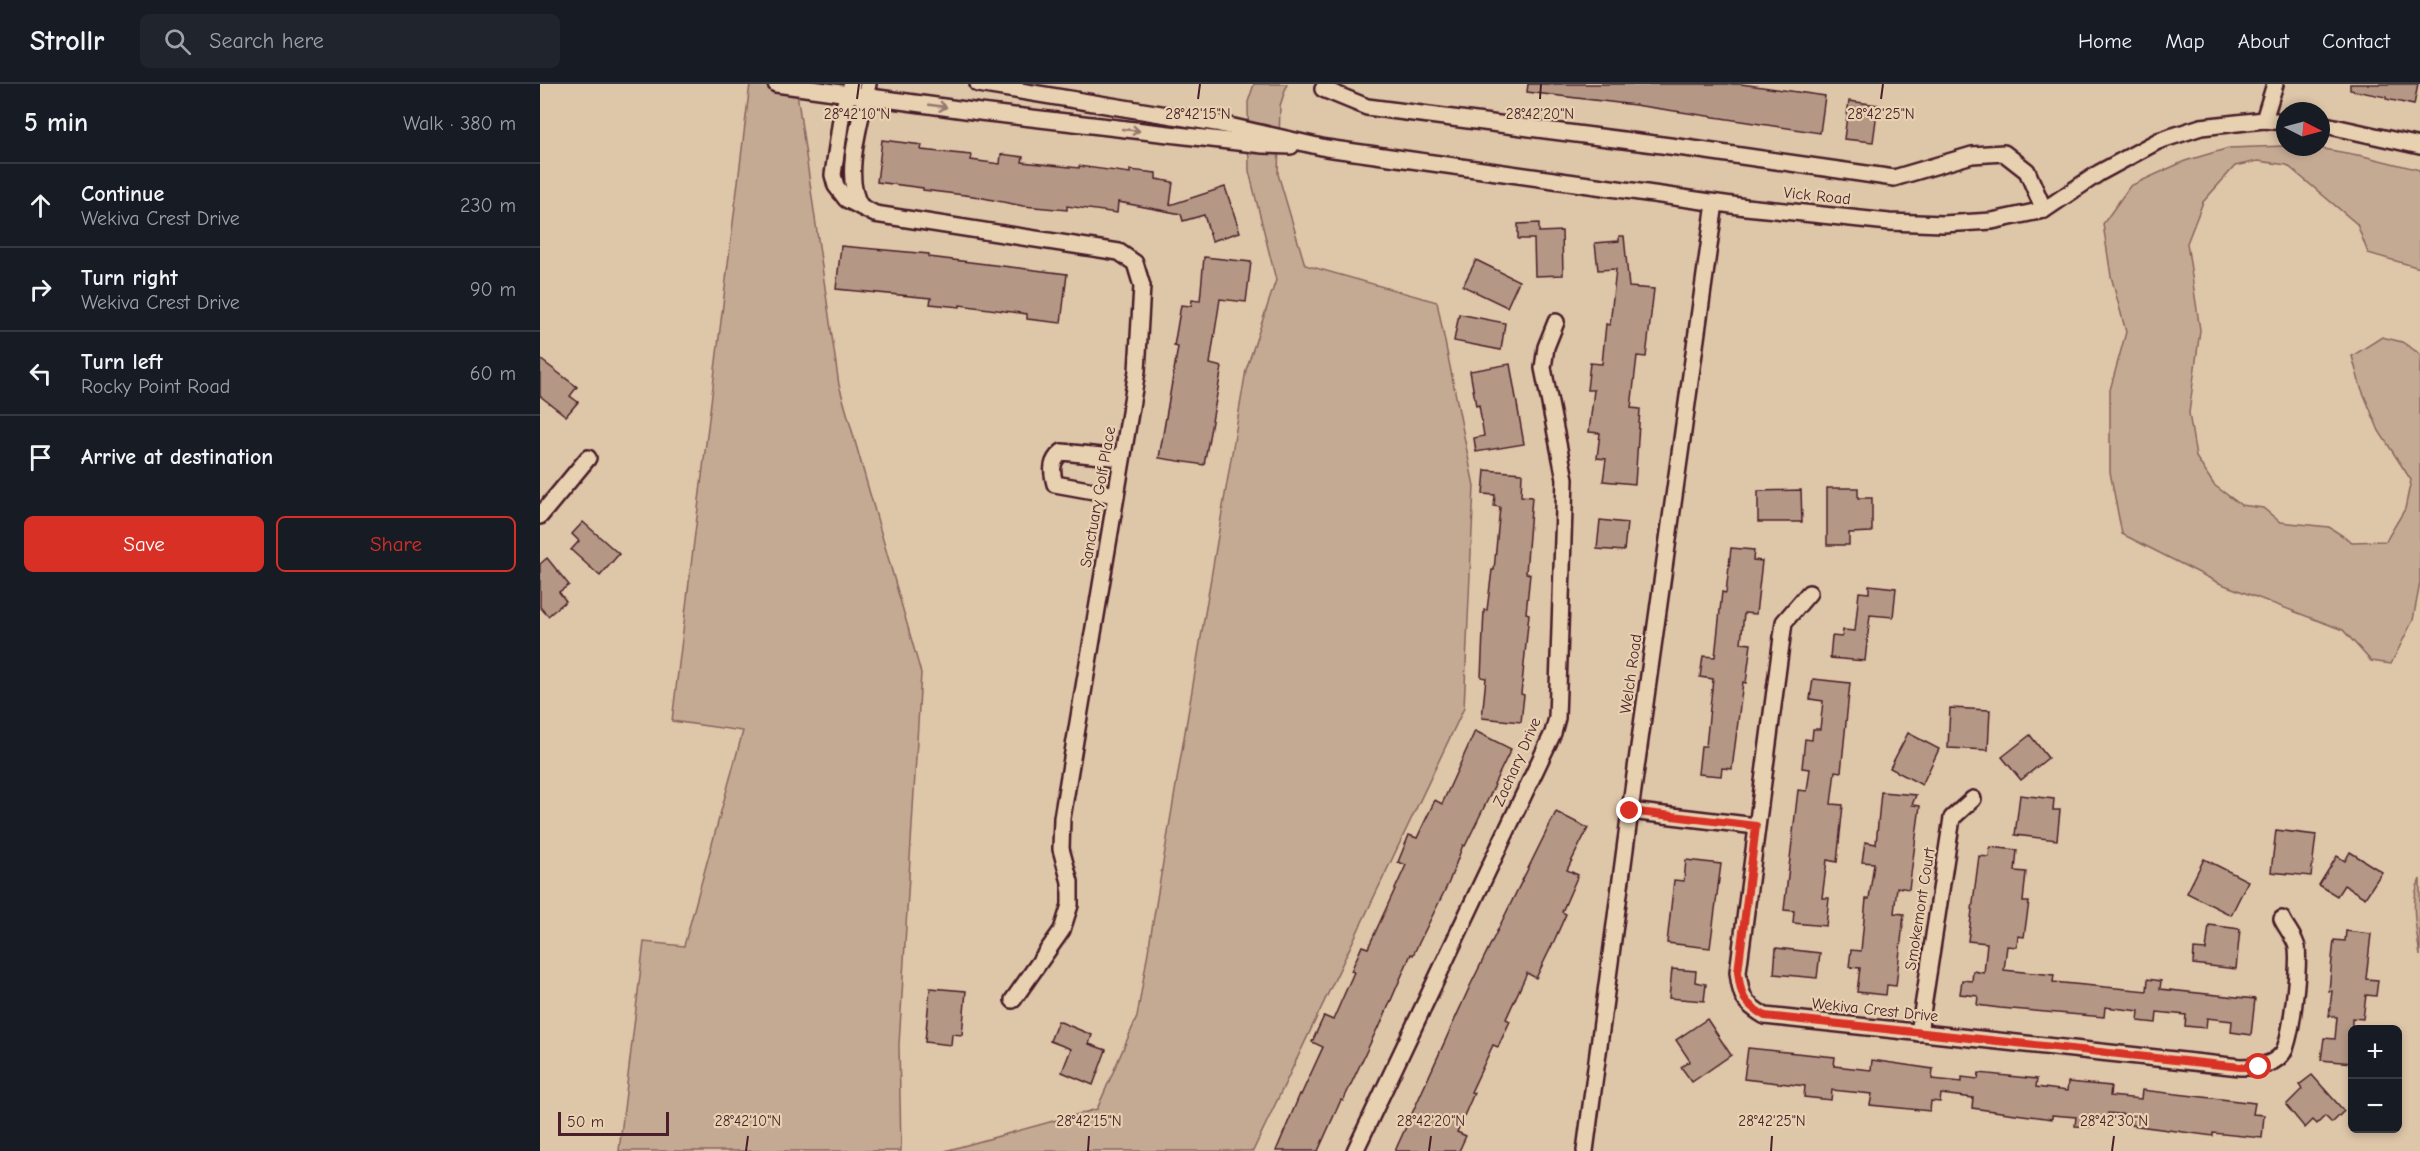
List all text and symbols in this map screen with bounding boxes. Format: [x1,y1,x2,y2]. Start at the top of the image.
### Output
search box [140,14,560,68]
text: Strollr [30,25,104,57]
icon: search [161,25,194,58]
text: Search here [209,28,324,54]
text: Home [2078,29,2132,53]
text: Map [2165,29,2205,53]
text: About [2238,29,2289,53]
text: Contact [2322,29,2390,53]
one-way arrow [927,101,947,112]
north arrow [2276,102,2330,156]
text: 28°42'10"N [824,105,890,123]
text: 28°42'15"N [1165,105,1231,123]
text: 28°42'20"N [1506,105,1574,123]
text: 28°42'25"N [1847,105,1915,123]
text: 5 min [24,108,88,138]
text: Walk · 380 m [403,112,516,135]
one-way arrow [1121,125,1141,136]
text: Continue [81,181,164,207]
street label: Vick Road [1782,184,1852,208]
icon: ahead [24,189,57,222]
text: 230 m [460,194,516,217]
text: Wekiva Crest Drive [81,207,240,230]
text: Turn right [81,265,178,291]
icon: right [24,273,57,306]
text: 90 m [470,278,516,301]
text: Wekiva Crest Drive [81,291,240,314]
text: Turn left [81,349,163,375]
icon: left [24,357,57,390]
text: 60 m [470,362,516,385]
text: Rocky Point Road [81,375,230,398]
street label: Sanctuary Golf Place [1077,425,1119,569]
icon: arrive [24,441,57,474]
text: Arrive at destination [81,444,273,470]
button: Save [24,516,264,572]
button: Share [276,516,516,572]
street label: Welch Road [1616,633,1646,715]
street label: Zachary Drive [1489,715,1545,809]
route end [1616,797,1642,823]
street label: Smokemont Court [1901,846,1939,972]
street label: Wekiva Crest Drive [1811,994,1939,1026]
map controls [2348,1025,2402,1133]
button: + [2348,1025,2402,1079]
route start [2245,1053,2271,1079]
button: − [2348,1079,2402,1133]
scale bar [558,1109,669,1136]
text: 28°42'10"N [715,1112,781,1130]
text: 28°42'15"N [1056,1112,1122,1130]
text: 28°42'20"N [1397,1112,1465,1130]
text: 28°42'25"N [1738,1112,1806,1130]
text: 28°42'30"N [2080,1112,2148,1130]
text: 50 m [567,1113,604,1131]

